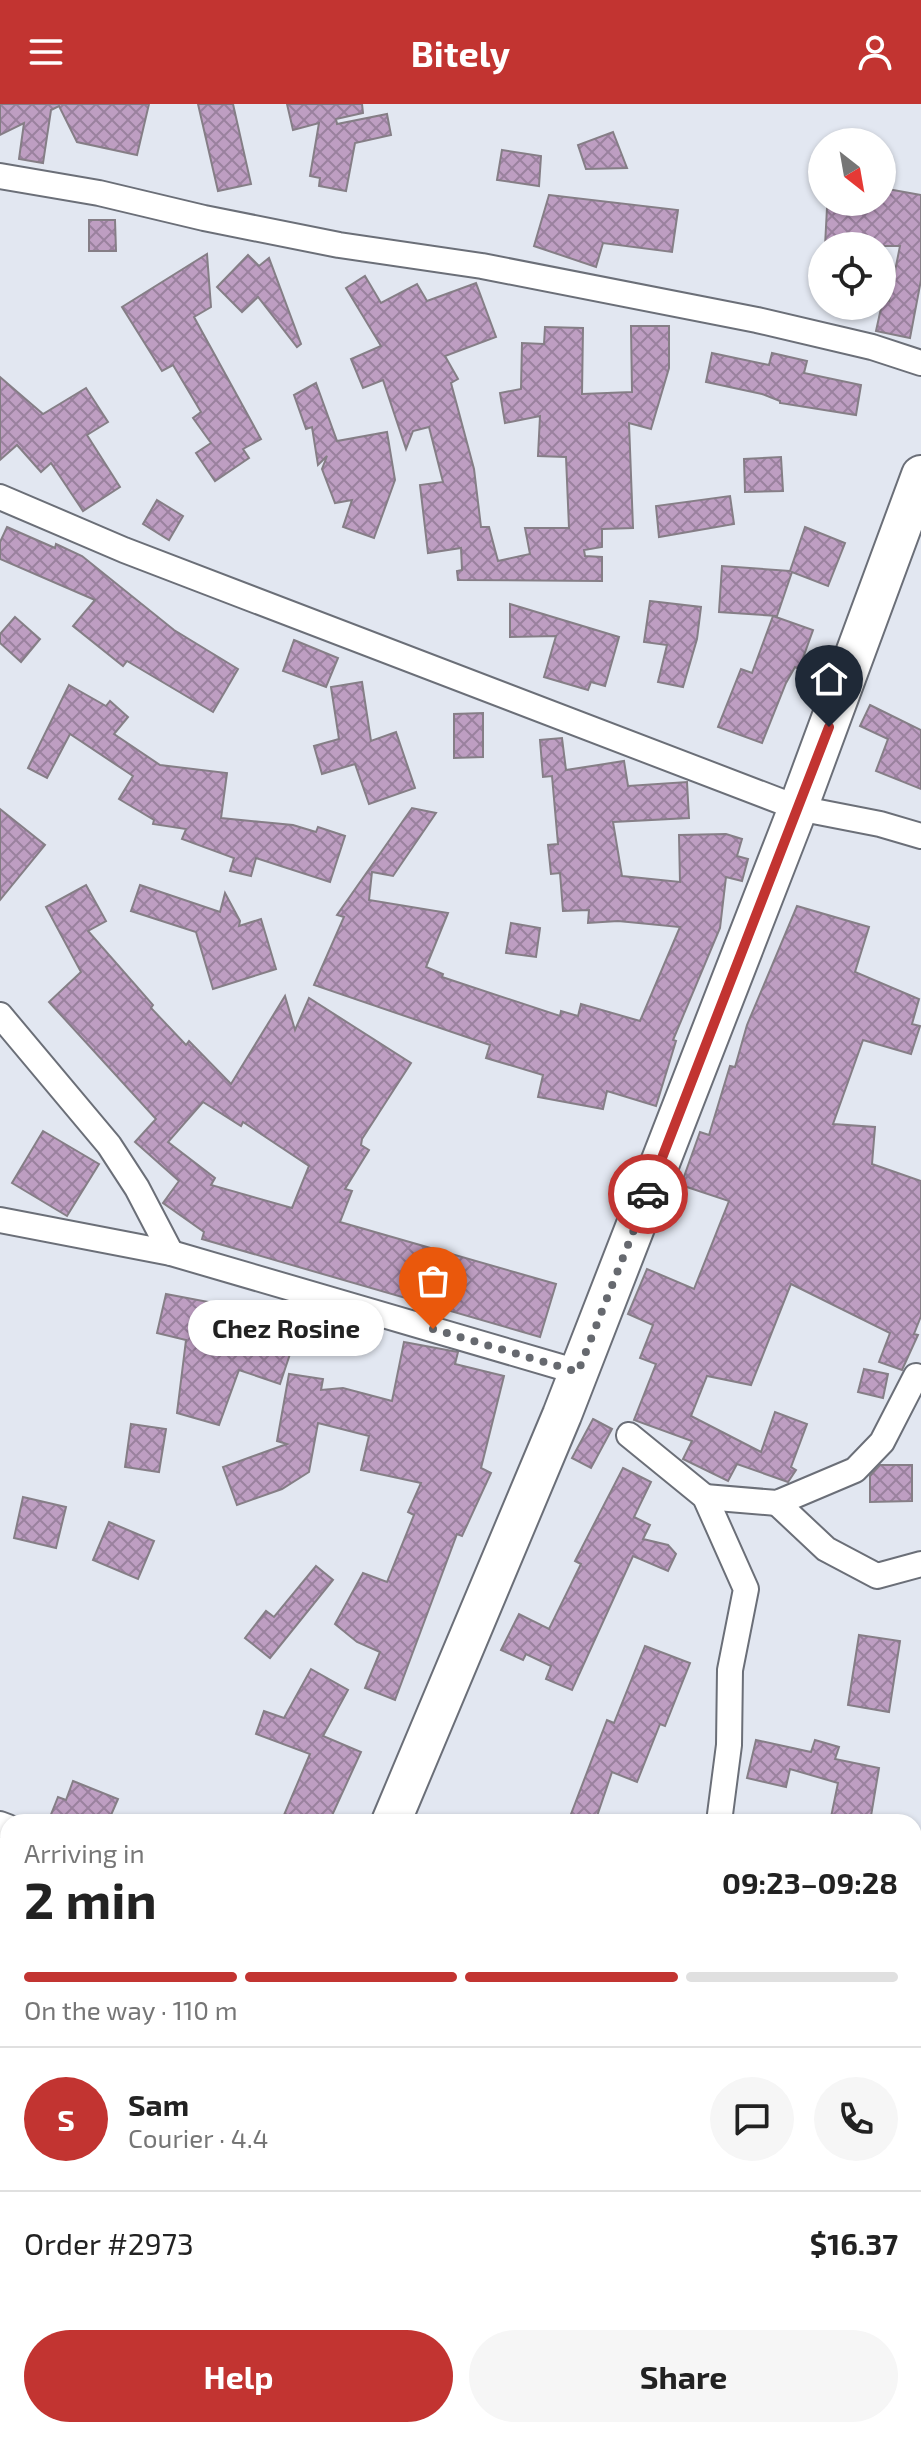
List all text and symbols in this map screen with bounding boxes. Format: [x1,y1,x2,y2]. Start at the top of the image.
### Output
icon: menu [24,30,68,74]
icon: person [853,30,897,74]
text: Bitely [411,31,510,74]
north arrow [808,128,896,216]
map controls [808,128,896,320]
button: locate [808,232,896,320]
pin [795,645,863,727]
icon: home [807,657,851,701]
courier [608,1154,688,1234]
icon: car [626,1172,670,1216]
pin [399,1247,467,1329]
icon: bag [411,1259,455,1303]
callout: Chez Rosine [189,1301,385,1357]
text: Chez Rosine [212,1312,360,1343]
text: Arriving in [24,1837,145,1868]
text: 09:23–09:28 [722,1864,898,1900]
text: 2 min [24,1867,157,1929]
text: On the way · 110 m [24,1994,238,2025]
button: chat [710,2077,794,2161]
button: phone [814,2077,898,2161]
text: Sam [128,2086,189,2122]
text: S [57,2101,75,2137]
text: Courier · 4.4 [128,2122,269,2153]
text: Order #2973 [24,2225,194,2261]
text: $16.37 [810,2225,898,2261]
button: Help [24,2330,453,2422]
button: Share [469,2330,898,2422]

